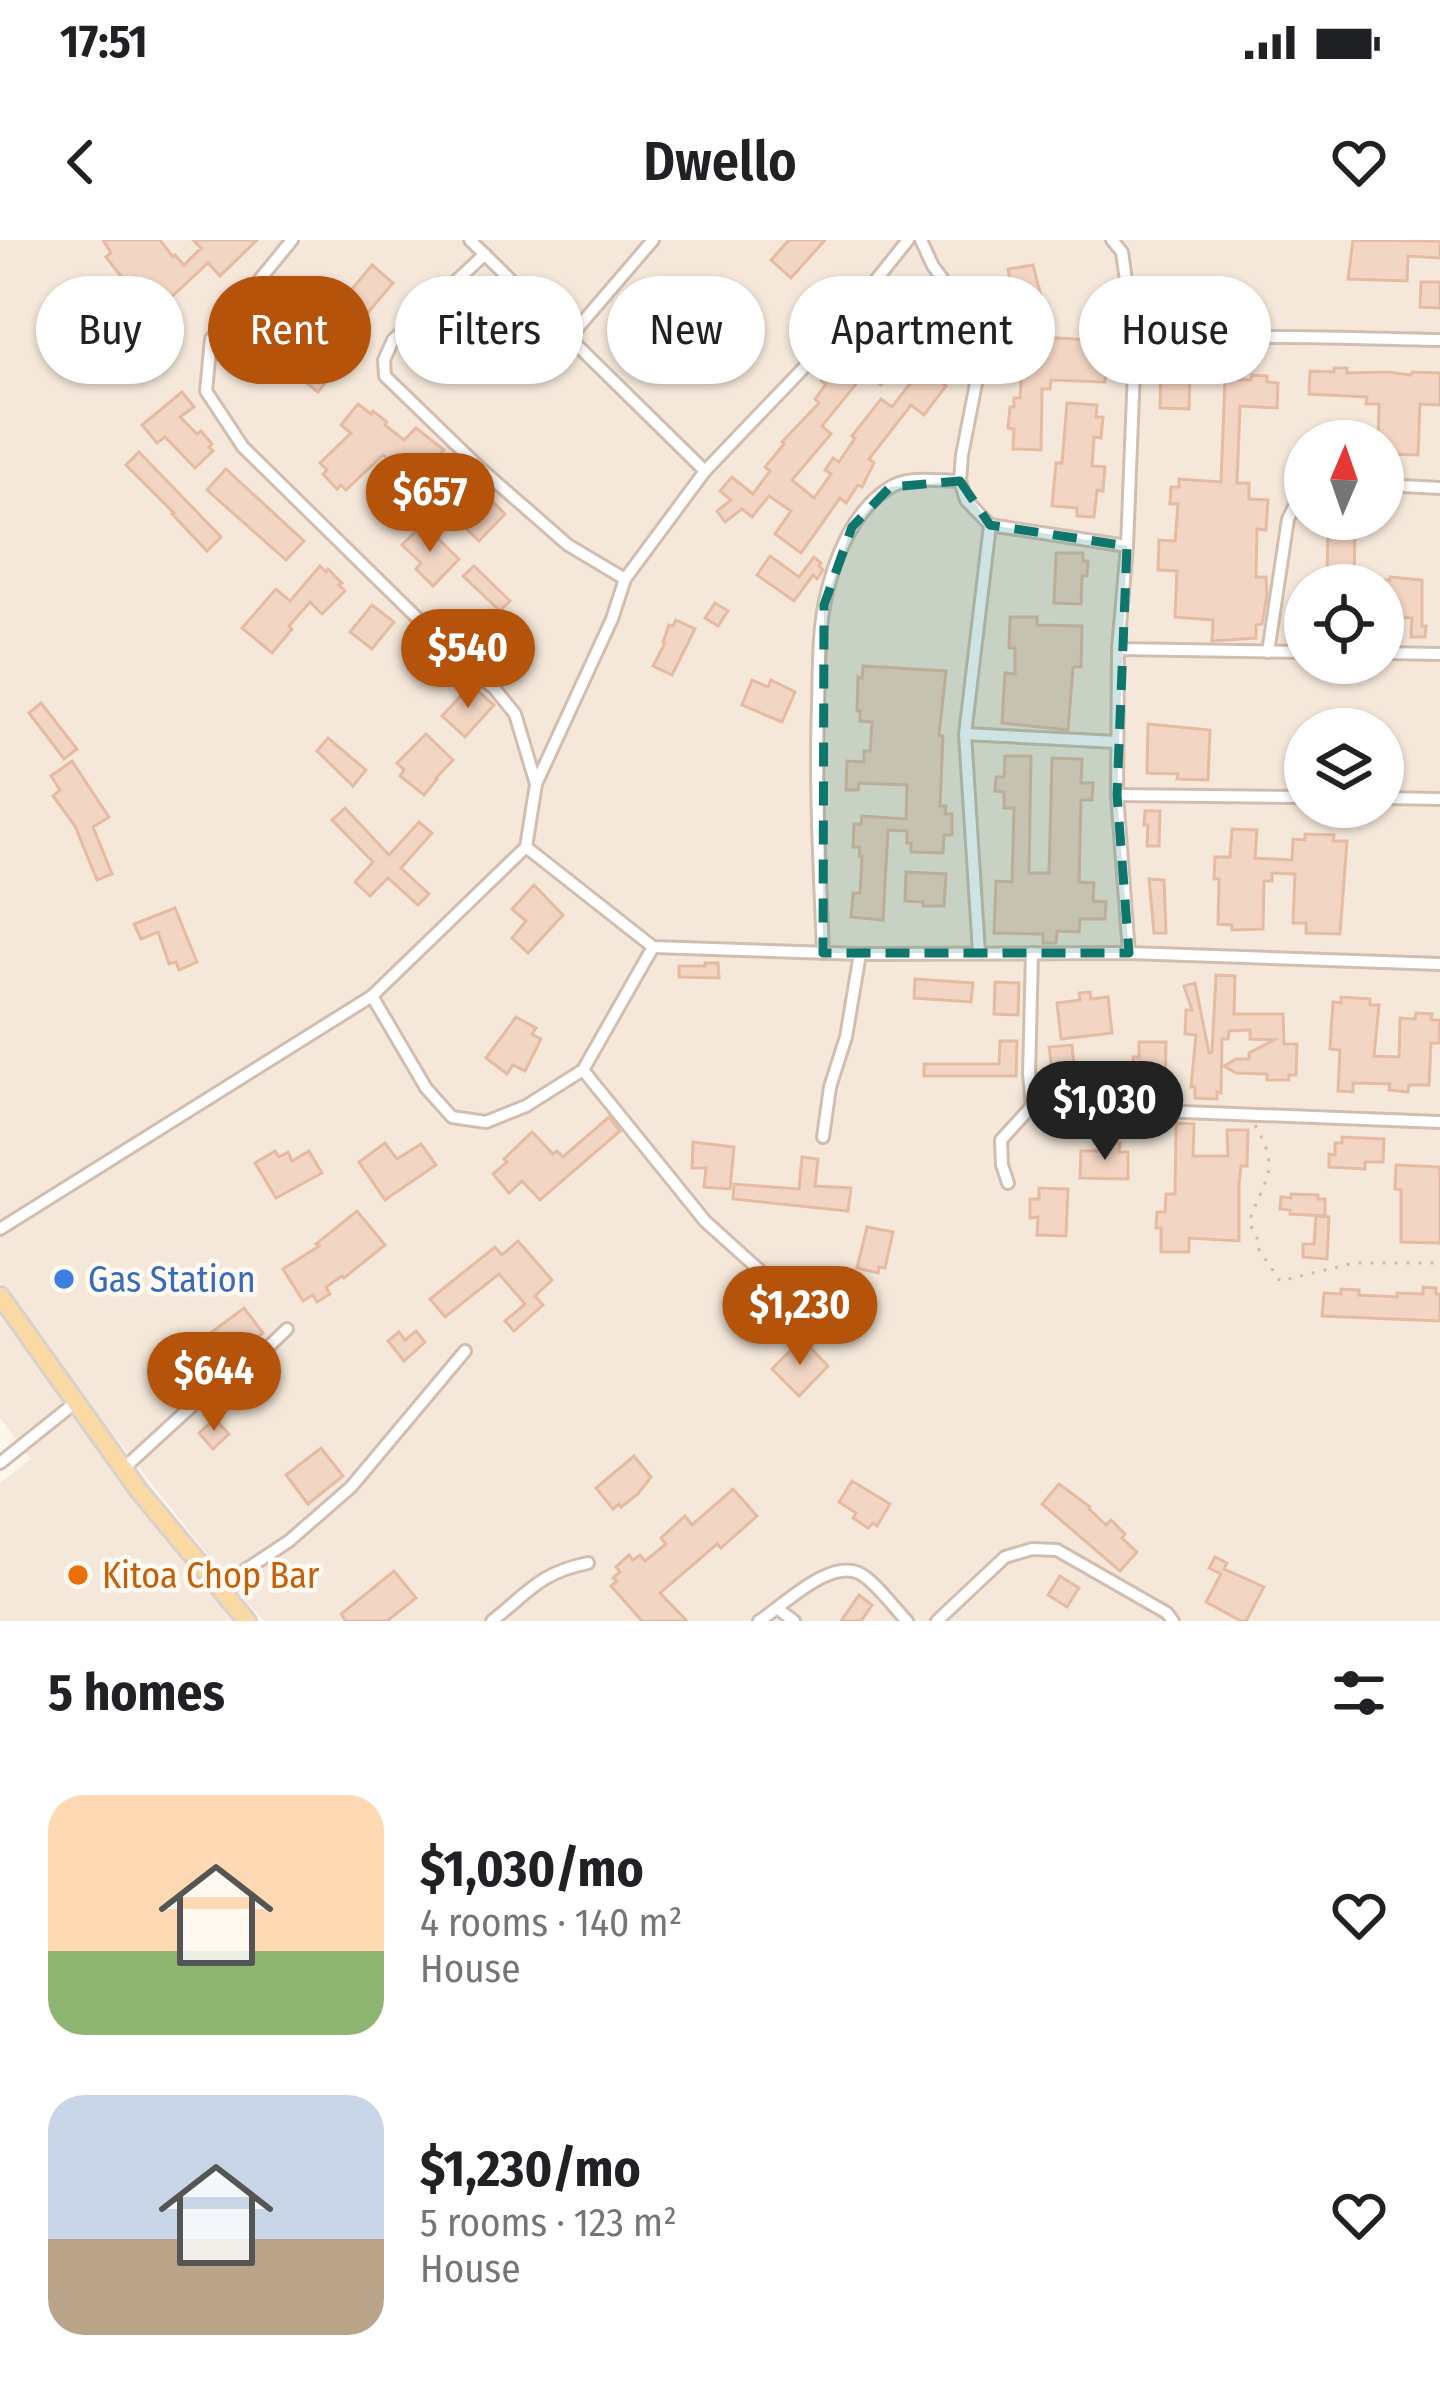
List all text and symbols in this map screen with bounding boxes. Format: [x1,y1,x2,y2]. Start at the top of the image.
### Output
text: 17:51 [60,15,148,69]
icon: back [48,129,114,195]
icon: heart [1326,129,1392,195]
text: Dwello [643,130,797,194]
chip: Buy [36,276,184,384]
chip: Rent [208,276,371,384]
chip: Filters [395,276,583,384]
chip: New [607,276,765,384]
chip: Apartment [789,276,1055,384]
chip: House [1079,276,1271,384]
north arrow [1284,420,1404,540]
map controls [1284,420,1404,828]
pin: $657 [359,453,501,555]
text: $657 [393,469,467,515]
button: locate [1284,564,1404,684]
pin: $540 [397,609,539,711]
text: $540 [428,625,508,671]
button: layers [1284,708,1404,828]
pin: $1,030 [1007,1061,1203,1163]
text: $1,030 [1053,1077,1157,1123]
place label: Gas Station [88,1258,256,1302]
marker: Gas Station [51,1266,77,1292]
pin: $1,230 [702,1266,898,1368]
text: $1,230 [749,1282,851,1328]
pin: $644 [143,1332,285,1434]
text: $644 [174,1348,254,1394]
place label: Kitoa Chop Bar [102,1554,320,1598]
marker: Kitoa Chop Bar [65,1562,91,1588]
icon: filters [1326,1660,1392,1726]
text: 5 homes [48,1662,225,1724]
text: $1,030/mo [420,1838,644,1900]
icon: home [144,1843,288,1987]
icon: heart [1326,1882,1392,1948]
text: 4 rooms · 140 m² [420,1900,682,1946]
text: House [420,1946,520,1992]
text: $1,230/mo [420,2138,641,2200]
icon: home [144,2143,288,2287]
icon: heart [1326,2182,1392,2248]
text: 5 rooms · 123 m² [420,2200,677,2246]
text: House [420,2246,520,2292]

